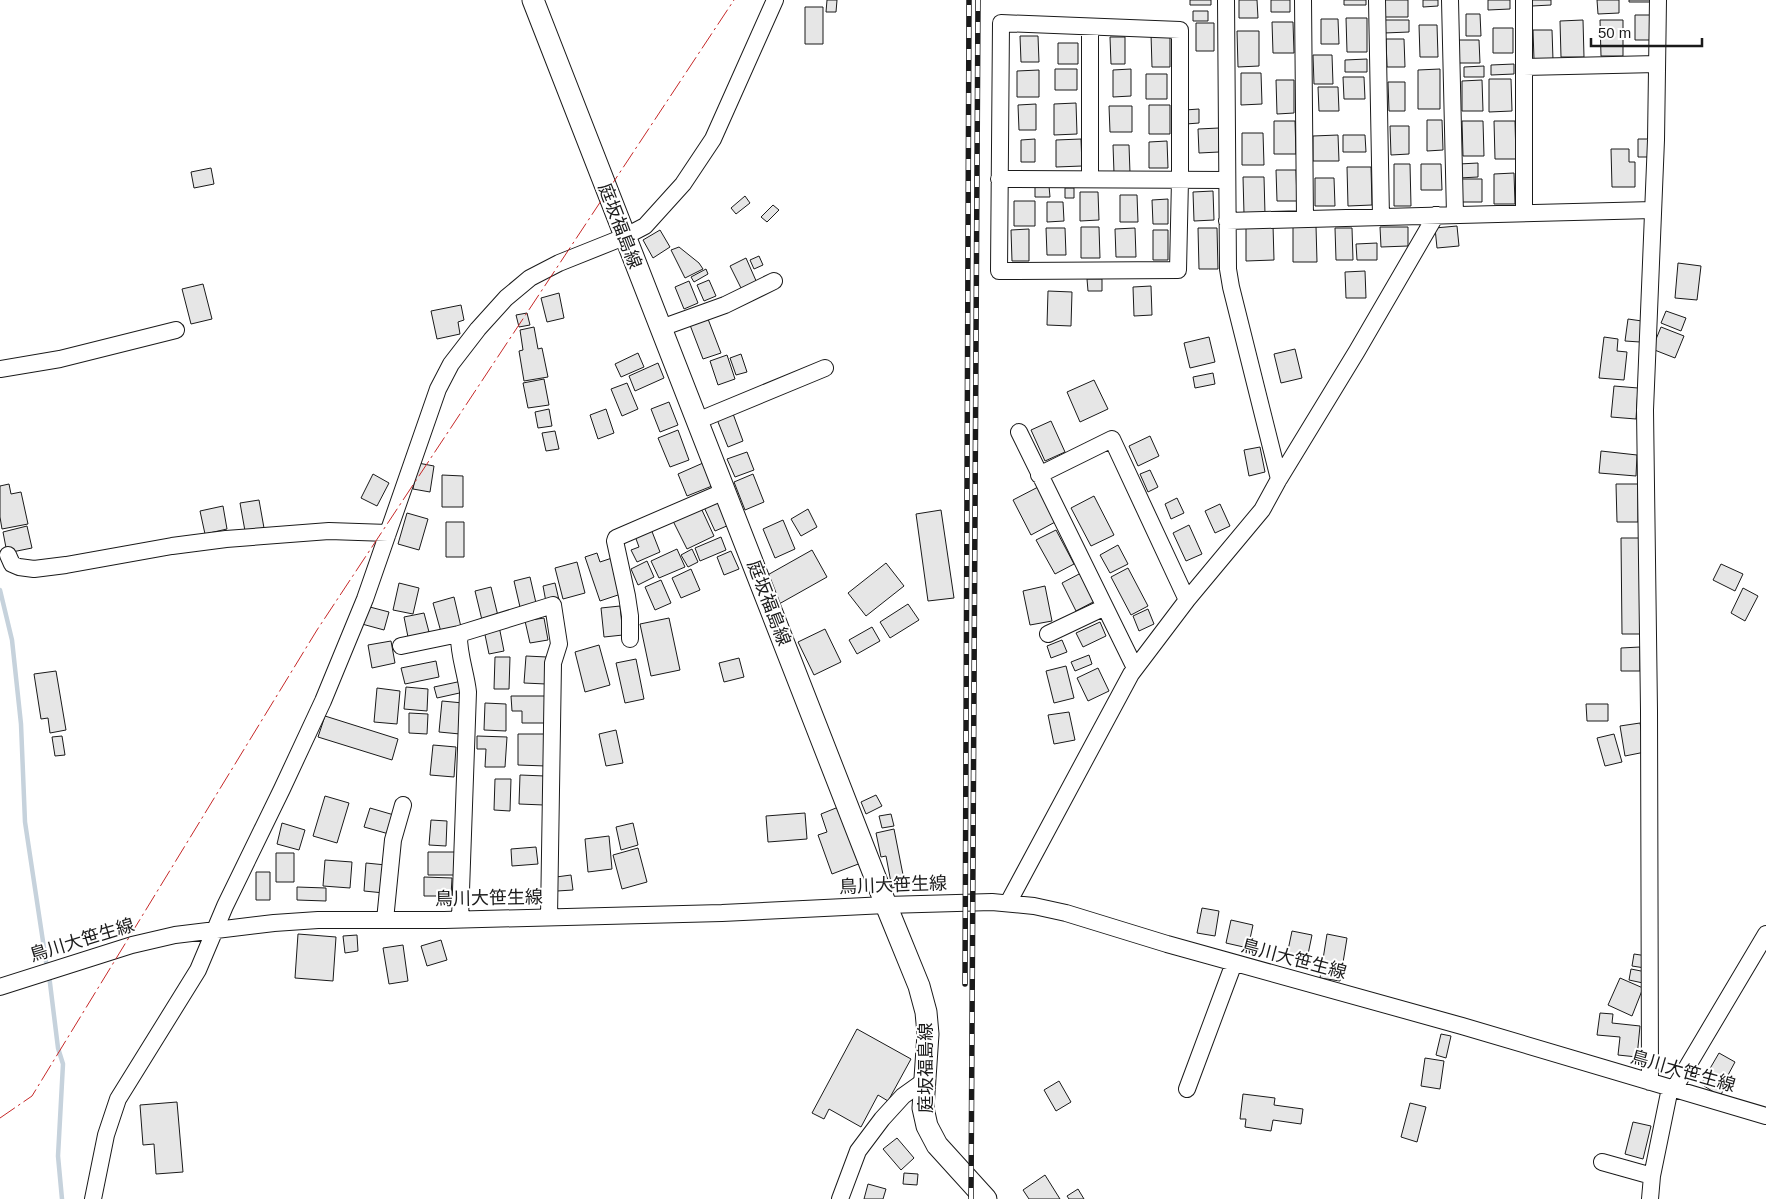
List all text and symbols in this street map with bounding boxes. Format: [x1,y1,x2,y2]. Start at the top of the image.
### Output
scale bar [1591,15,1702,47]
text: 50 m [1598,24,1631,41]
street label: 庭坂福島線 [595,180,645,272]
street label: 庭坂福島線 [744,557,794,649]
street label: 鳥川大笹生線 [839,873,947,897]
street label: 鳥川大笹生線 [435,887,543,909]
street label: 鳥川大笹生線 [27,915,137,965]
street label: 鳥川大笹生線 [1239,935,1349,983]
street label: 庭坂福島線 [916,1023,936,1113]
street label: 鳥川大笹生線 [1628,1047,1738,1095]

